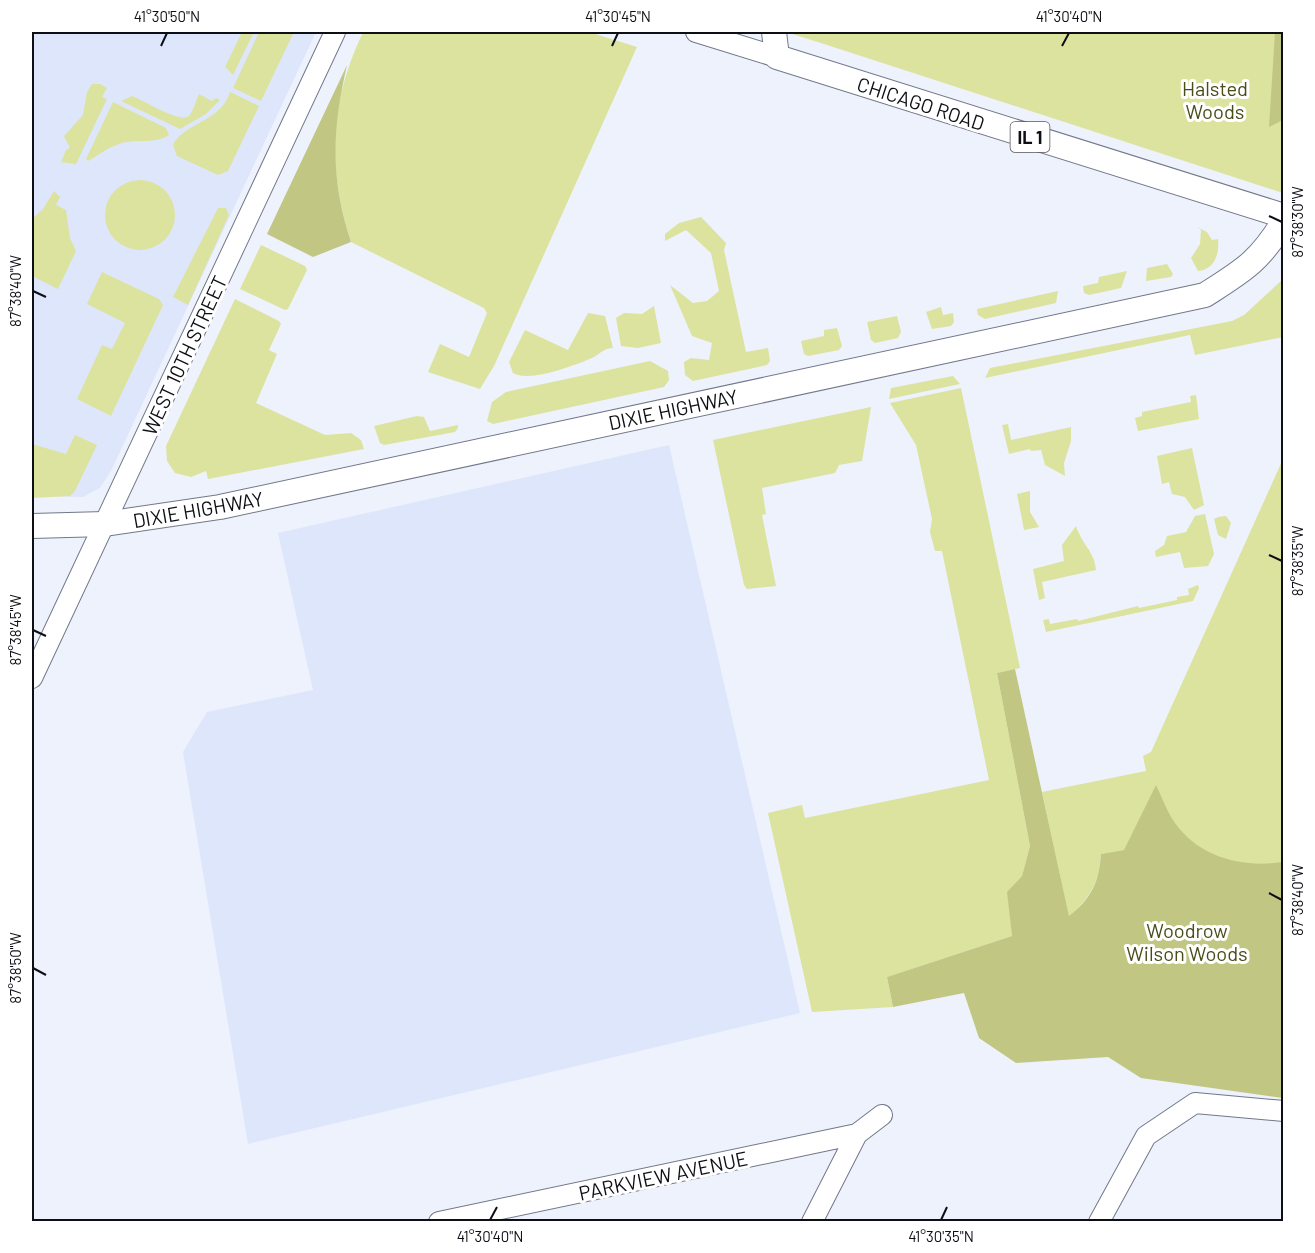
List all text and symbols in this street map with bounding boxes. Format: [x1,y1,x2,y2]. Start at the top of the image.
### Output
text: 41°30'50"N [134,7,200,25]
text: 41°30'45"N [585,7,651,25]
text: 41°30'40"N [1036,7,1102,25]
street label: CHICAGO ROAD [854,71,988,135]
park label: Halsted Woods [1182,76,1248,123]
road number: IL 1 [1010,122,1050,152]
text: 87°38'30"W [1288,186,1306,258]
text: 87°38'40"W [6,255,24,327]
street label: WEST 10TH STREET [137,271,231,439]
street label: DIXIE HIGHWAY [606,384,740,434]
street label: DIXIE HIGHWAY [131,486,265,532]
text: 87°38'35"W [1288,526,1306,596]
text: 87°38'45"W [6,594,24,666]
text: 87°38'40"W [1288,864,1306,936]
park label: Woodrow Wilson Woods [1126,918,1248,965]
text: 87°38'50"W [6,932,24,1004]
street label: PARKVIEW AVENUE [576,1145,750,1205]
text: 41°30'40"N [457,1227,523,1245]
text: 41°30'35"N [908,1227,974,1245]

